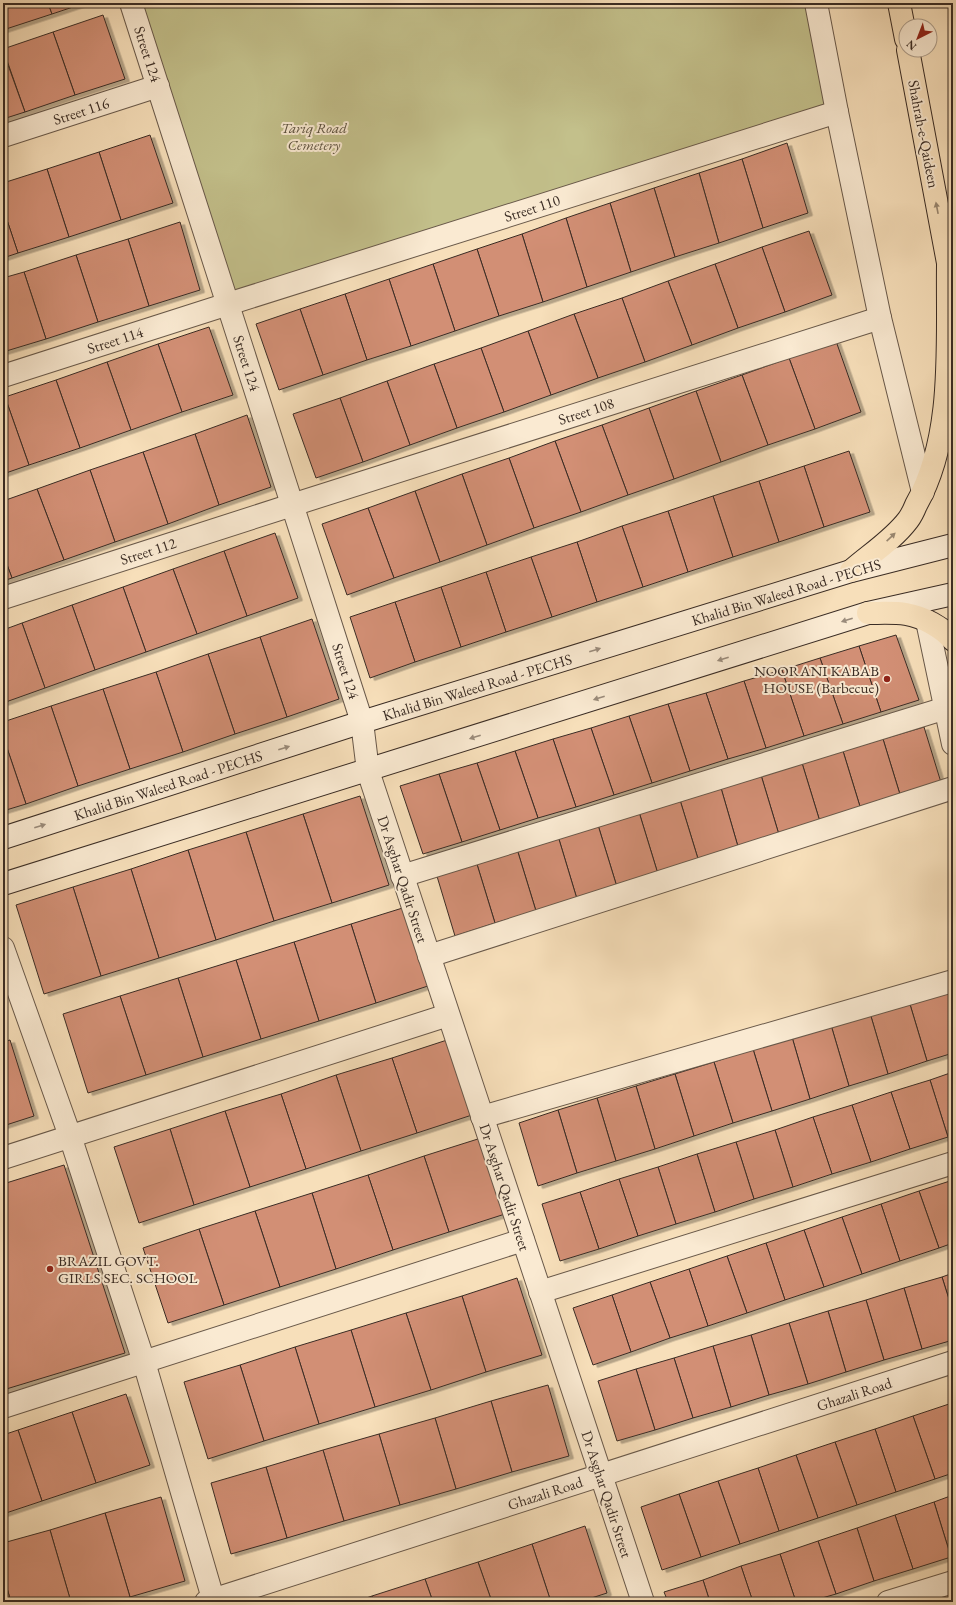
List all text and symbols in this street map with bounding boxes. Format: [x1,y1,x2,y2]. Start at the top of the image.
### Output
north arrow [898,18,938,58]
street label: Street 124 [130,24,166,85]
text: N [903,37,919,54]
street label: Shahrah-e-Qaideen [904,79,944,190]
street label: Street 116 [51,93,111,129]
park label: Tariq Road Cemetery [281,118,347,154]
street label: Street 110 [502,190,562,226]
one-way arrow [934,202,940,215]
street label: Street 114 [85,322,146,358]
street label: Street 124 [229,333,265,394]
street label: Street 108 [556,393,616,429]
one-way arrow [886,532,896,541]
street label: Street 112 [118,533,179,569]
street label: Khalid Bin Waleed Road - PECHS [689,554,883,630]
one-way arrow [841,617,853,623]
street label: Street 124 [328,641,364,702]
one-way arrow [589,647,601,653]
street label: Khalid Bin Waleed Road - PECHS [380,649,574,725]
one-way arrow [717,656,729,662]
place label: NOORANI KABAB HOUSE (Barbecue) [754,661,879,697]
marker: NOORANI KABAB HOUSE (Barbecue) [882,674,892,684]
one-way arrow [593,695,605,701]
one-way arrow [469,734,481,740]
one-way arrow [278,744,290,750]
street label: Khalid Bin Waleed Road - PECHS [71,746,265,824]
street label: Dr Asghar Qadir Street [373,813,433,945]
one-way arrow [34,823,46,829]
street label: Dr Asghar Qadir Street [475,1121,535,1253]
place label: BRAZIL GOVT. GIRLS SEC. SCHOOL [58,1251,198,1287]
marker: BRAZIL GOVT. GIRLS SEC. SCHOOL [45,1264,55,1274]
street label: Ghazali Road [814,1373,894,1415]
street label: Dr Asghar Qadir Street [577,1428,637,1560]
street label: Ghazali Road [505,1472,585,1514]

